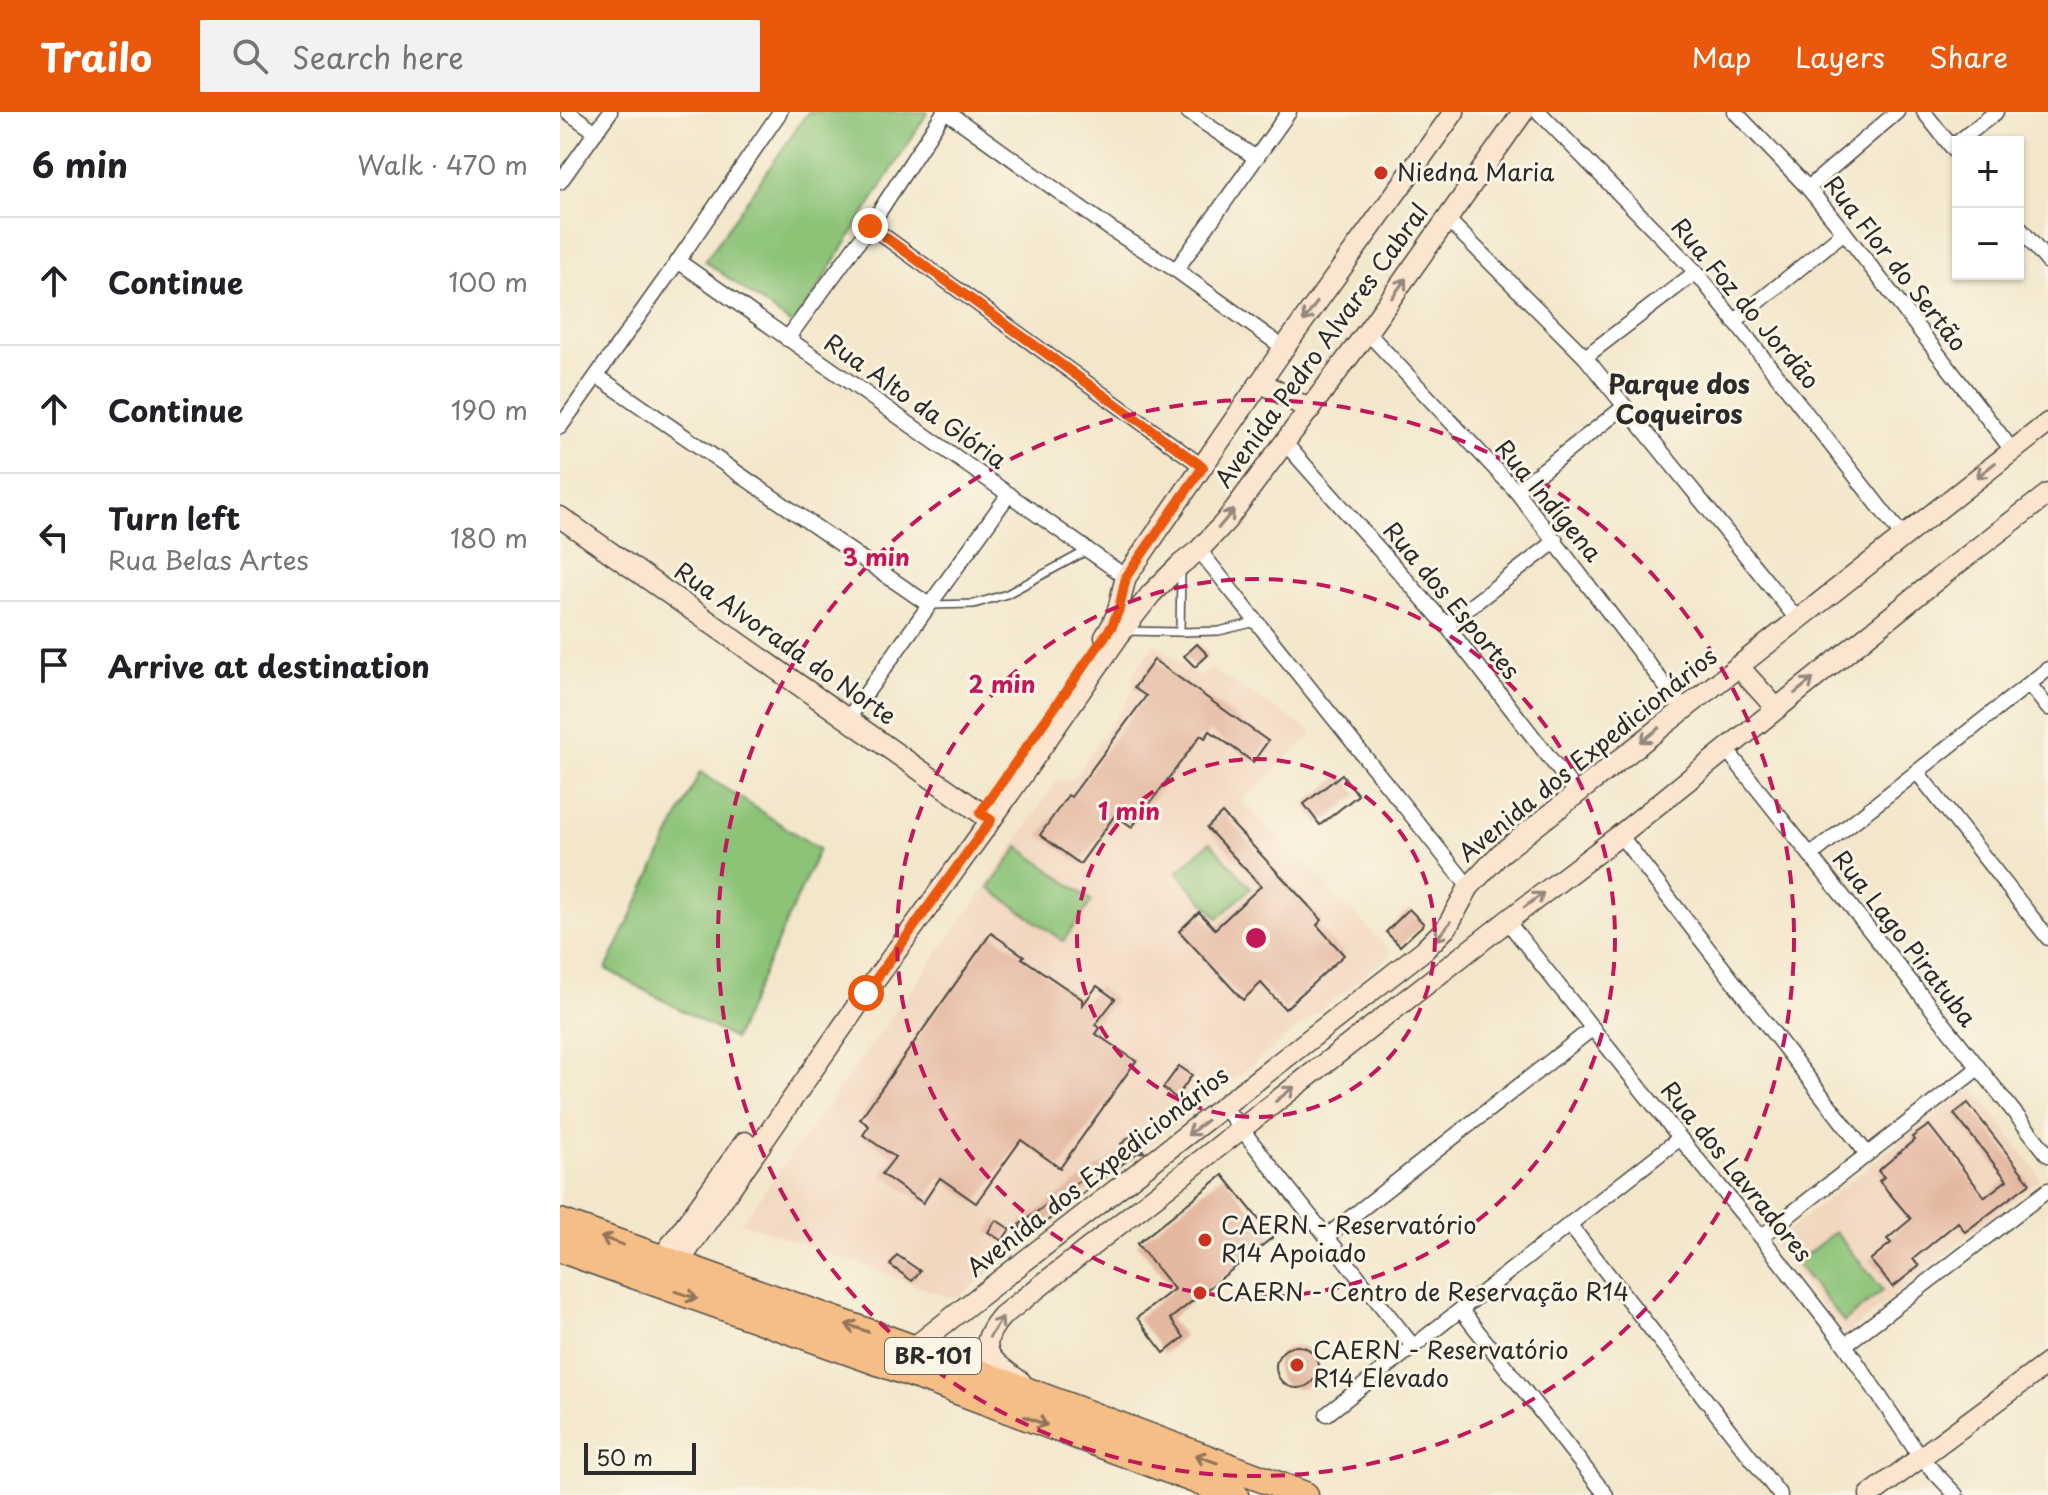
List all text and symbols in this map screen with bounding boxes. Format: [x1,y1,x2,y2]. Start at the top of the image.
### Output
search box [200,20,760,92]
text: Trailo [40,28,152,85]
icon: search [228,34,272,78]
text: Search here [292,34,464,79]
text: Map [1691,35,1751,78]
text: Layers [1795,35,1885,78]
text: Share [1929,35,2008,78]
map controls [1952,136,2024,280]
button: + [1952,136,2024,208]
text: 6 min [32,138,128,190]
text: Walk · 470 m [358,145,528,184]
place label: Niedna Maria [1397,153,1554,189]
marker: Niedna Maria [1372,164,1390,182]
street label: Rua Flor do Sertão [1816,167,1977,358]
street label: Avenida Pedro Alvares Cabral [1205,195,1436,494]
route end [852,208,888,244]
button: − [1952,208,2024,280]
street label: Rua Foz do Jordão [1664,209,1829,396]
icon: ahead [32,259,76,303]
text: Continue [108,259,243,304]
text: 100 m [448,262,528,301]
one-way arrow [1390,278,1407,299]
one-way arrow [1302,300,1318,322]
street label: Rua Alto da Glória [818,324,1015,477]
district label: Parque dos Coqueiros [1608,364,1750,433]
icon: ahead [32,387,76,431]
text: Continue [108,387,243,432]
text: 190 m [451,390,528,429]
street label: Rua Indígena [1488,431,1612,569]
one-way arrow [1976,462,1997,479]
text: Turn left [108,495,240,540]
one-way arrow [1218,509,1235,530]
street label: Rua dos Esportes [1376,513,1529,686]
icon: left [32,515,76,559]
text: 180 m [450,518,528,557]
text: 3 min [842,538,910,574]
text: Rua Belas Artes [108,540,309,579]
street label: Rua Alvorada do Norte [668,552,904,733]
street label: Avenida dos Expedicionários [1450,638,1724,869]
icon: arrive [32,643,76,687]
text: Arrive at destination [108,643,430,688]
text: 2 min [968,665,1036,701]
one-way arrow [1793,677,1813,695]
one-way arrow [1640,727,1661,744]
text: 1 min [1098,792,1160,828]
street label: Rua Lago Piratuba [1825,842,1986,1034]
one-way arrow [1523,892,1544,909]
one-way arrow [1434,920,1452,941]
centre of rings [1242,924,1270,952]
route start [848,975,884,1011]
street label: Avenida dos Expedicionários [958,1056,1236,1284]
street label: Rua dos Lavradores [1653,1073,1822,1269]
one-way arrow [1274,1085,1295,1103]
one-way arrow [1187,1120,1208,1137]
place label: CAERN - Reservatório R14 Apoiado [1221,1206,1476,1270]
marker: CAERN - Reservatório R14 Apoiado [1196,1231,1214,1249]
one-way arrow [601,1233,625,1247]
place label: CAERN - Centro de Reservação R14 [1216,1273,1629,1309]
marker: CAERN - Centro de Reservação R14 [1191,1284,1209,1302]
one-way arrow [673,1288,698,1303]
one-way arrow [987,1316,1004,1338]
one-way arrow [845,1320,870,1335]
place label: CAERN - Reservatório R14 Elevado [1313,1331,1568,1395]
road number: BR-101 [885,1338,981,1374]
marker: CAERN - Reservatório R14 Elevado [1288,1356,1306,1374]
one-way arrow [1023,1415,1048,1429]
scale bar [584,1439,696,1475]
text: 50 m [596,1440,653,1473]
one-way arrow [1194,1450,1219,1465]

